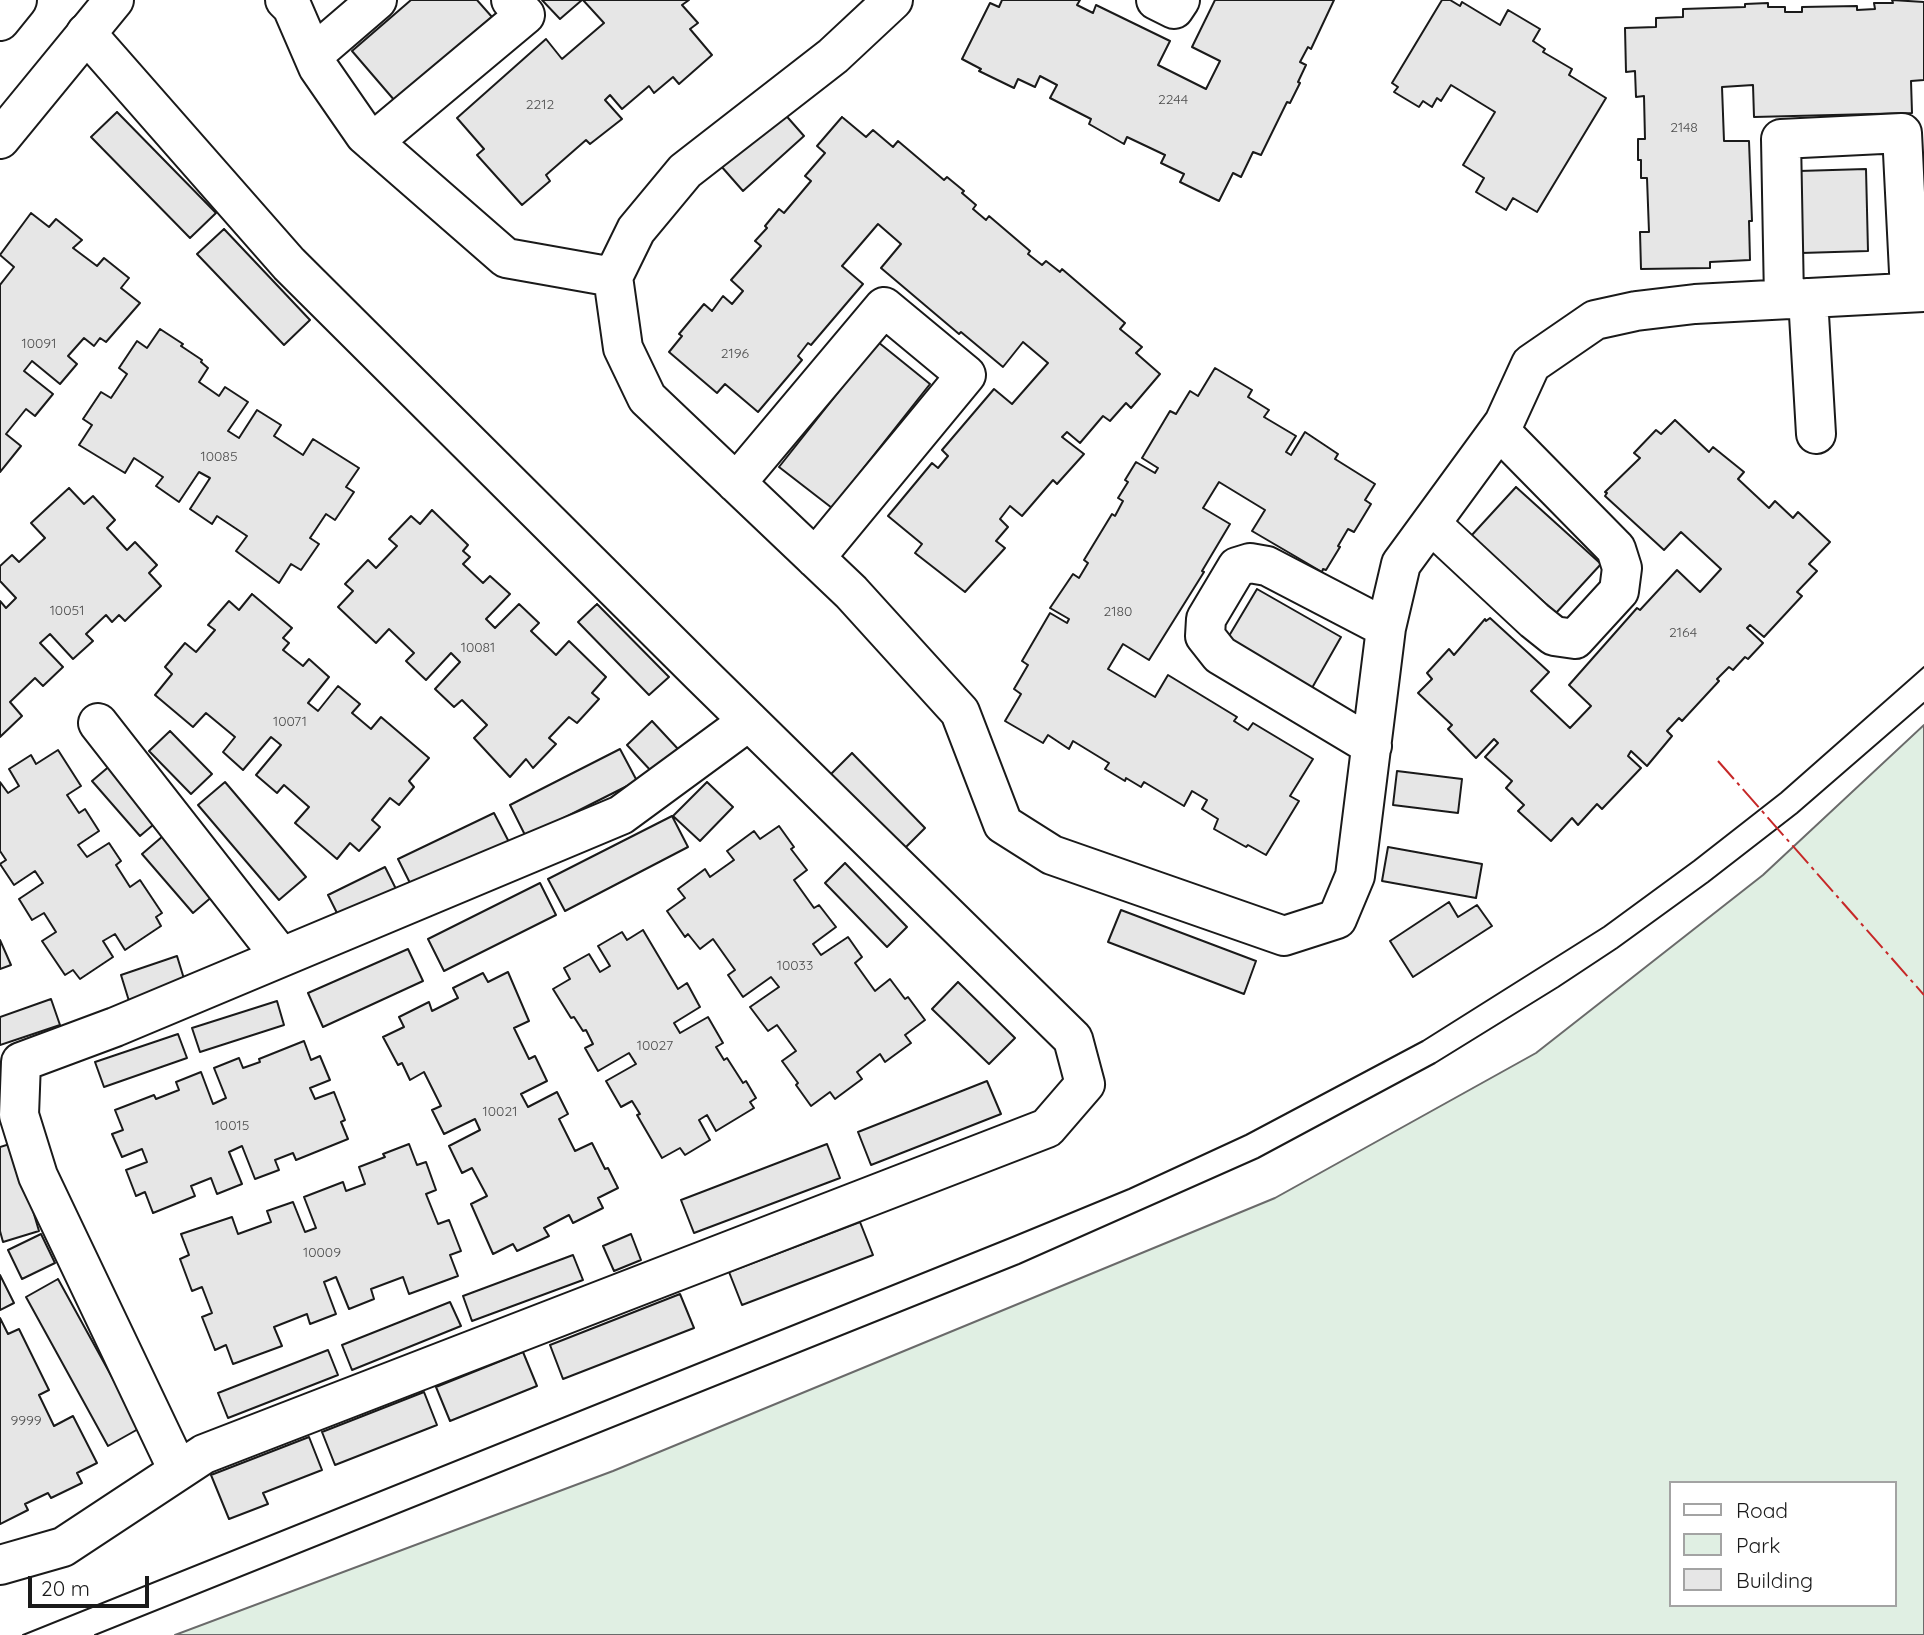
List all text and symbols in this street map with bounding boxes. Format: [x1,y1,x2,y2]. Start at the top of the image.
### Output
house number: 2244 [1158,92,1188,108]
house number: 2212 [526,97,554,113]
house number: 2148 [1670,120,1698,136]
house number: 10091 [22,336,56,352]
house number: 2196 [721,346,749,362]
house number: 10085 [200,449,238,465]
house number: 10051 [50,603,84,619]
house number: 2180 [1104,604,1132,620]
house number: 2164 [1669,625,1697,641]
house number: 10081 [461,640,495,656]
house number: 10071 [273,714,307,730]
house number: 10033 [777,958,813,974]
house number: 10027 [637,1038,673,1054]
house number: 10021 [483,1104,517,1120]
house number: 10015 [215,1118,249,1134]
house number: 10009 [303,1245,341,1261]
house number: 9999 [10,1413,42,1429]
legend [1668,1481,1896,1607]
text: Road [1736,1497,1788,1523]
text: Park [1736,1532,1780,1558]
scale bar [32,1562,152,1606]
text: Building [1736,1567,1813,1593]
text: 20 m [41,1575,90,1601]

